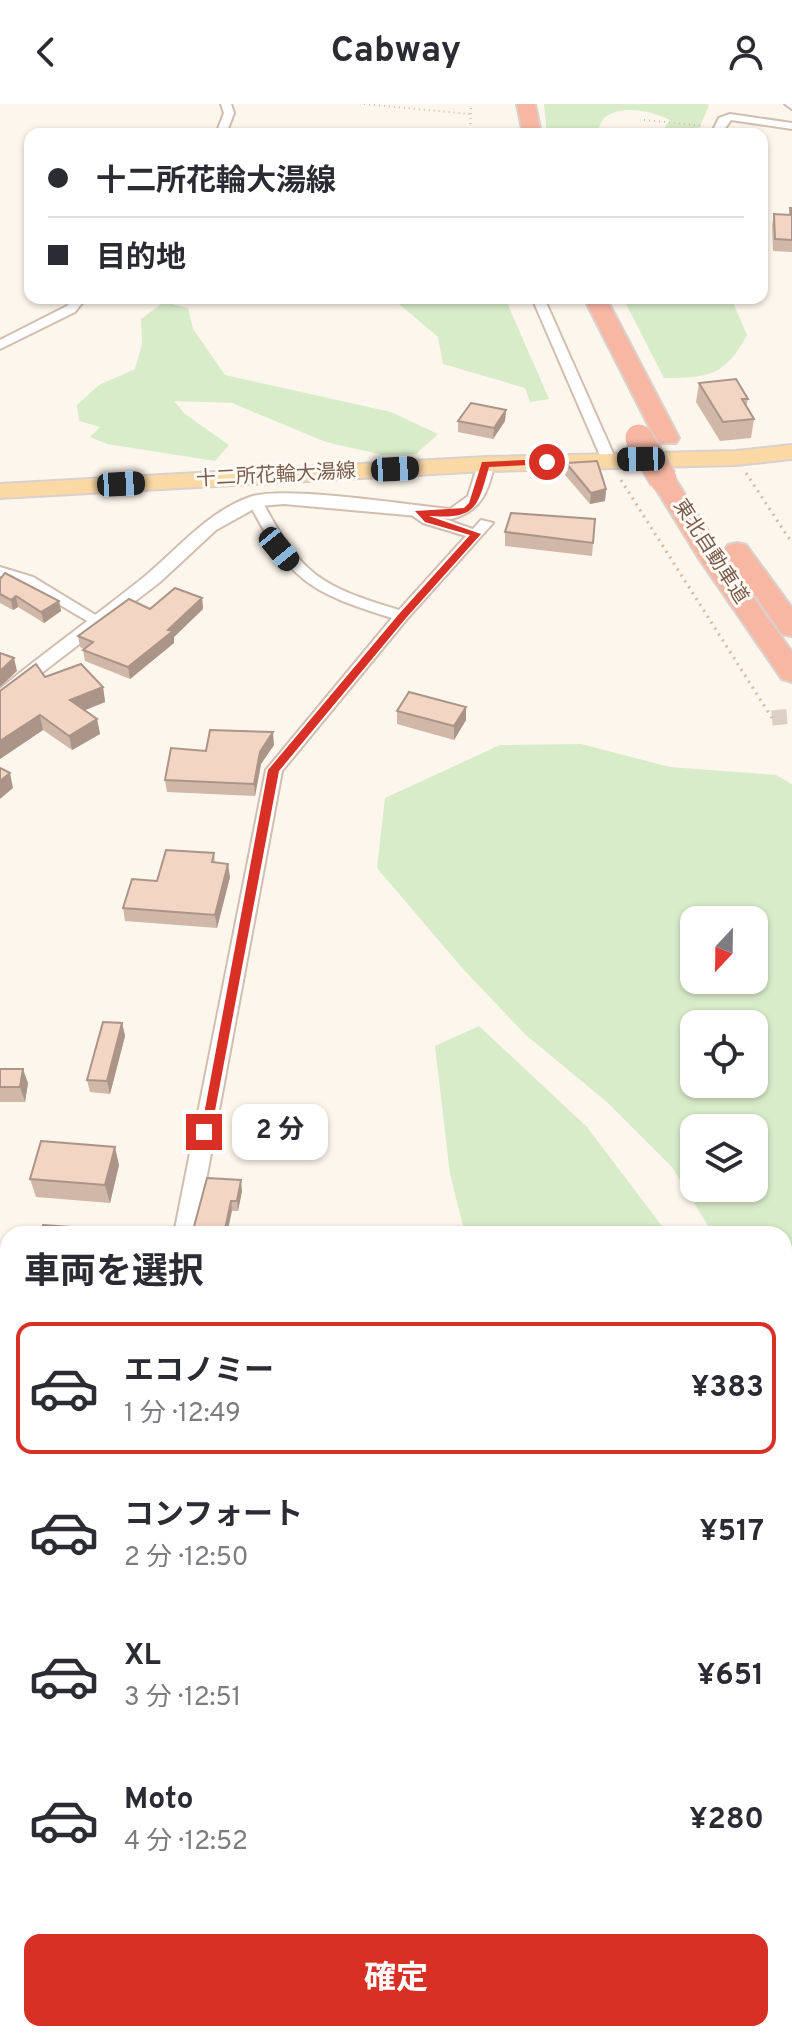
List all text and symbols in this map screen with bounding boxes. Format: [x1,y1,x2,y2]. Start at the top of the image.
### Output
text: Cabway [331,29,461,75]
icon: back [24,30,68,74]
icon: person [724,30,768,74]
text: 十二所花輪大湯線 [96,164,336,201]
text: 目的地 [96,241,186,278]
route start [529,444,565,480]
car [617,447,665,471]
car [370,456,420,482]
street label: 十二所花輪大湯線 [195,459,357,493]
car [96,471,146,497]
street label: 東北自動車道 [666,495,754,609]
car [255,523,303,575]
north arrow [680,906,768,994]
map controls [680,906,768,1202]
button: locate [680,1010,768,1098]
callout: 2 分 [232,1104,328,1160]
route end [186,1114,222,1150]
button: layers [680,1114,768,1202]
text: 2 分 [256,1115,304,1148]
text: 車両を選択 [24,1251,204,1297]
icon: car [28,1352,100,1424]
text: エコノミー [124,1354,274,1391]
text: ¥383 [691,1370,764,1407]
text: 1 分 · 12:49 [124,1398,241,1431]
icon: car [28,1496,100,1568]
text: コンフォート [124,1498,303,1535]
text: ¥517 [699,1514,764,1551]
text: 2 分 · 12:50 [124,1542,249,1575]
text: XL [124,1638,161,1675]
icon: car [28,1640,100,1712]
text: ¥651 [697,1658,764,1695]
text: 3 分 · 12:51 [124,1682,241,1715]
text: Moto [124,1782,194,1819]
icon: car [28,1784,100,1856]
text: ¥280 [689,1802,764,1839]
text: 4 分 · 12:52 [124,1826,248,1859]
button: 確定 [24,1934,768,2026]

